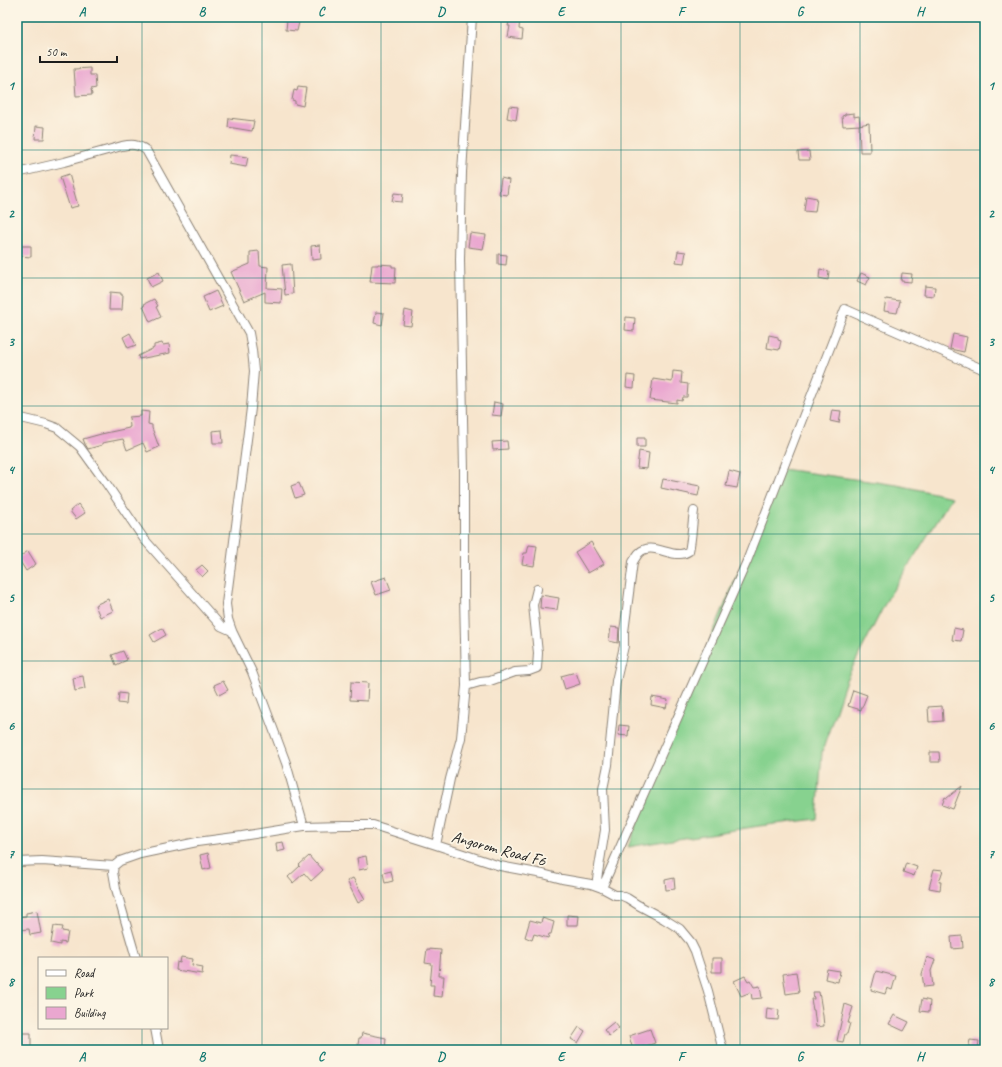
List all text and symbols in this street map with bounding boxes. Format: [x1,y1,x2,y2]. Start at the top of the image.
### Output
text: A [79,4,87,20]
text: B [199,4,207,20]
text: C [318,4,326,20]
text: D [437,4,446,20]
text: E [558,4,567,20]
text: F [678,4,687,20]
text: G [797,4,805,20]
text: H [916,4,926,20]
scale bar [40,38,117,64]
text: 50 m [46,44,68,60]
text: 1 [8,78,16,94]
text: 1 [988,78,996,94]
text: 2 [8,206,15,222]
text: 2 [988,206,995,222]
text: 3 [8,334,15,350]
text: 3 [988,334,995,350]
text: 4 [8,462,16,478]
text: 4 [988,462,996,478]
text: 5 [8,590,15,606]
text: 5 [988,590,995,606]
text: 6 [8,718,15,734]
text: 6 [988,718,995,734]
street label: Angorom Road F6 [450,827,549,871]
text: 7 [8,846,15,862]
text: 7 [988,846,995,862]
legend [38,957,168,1029]
text: Road [74,965,96,981]
text: 8 [8,974,16,990]
text: 8 [988,974,996,990]
text: Park [74,985,95,1001]
text: Building [74,1005,106,1021]
text: A [79,1049,87,1065]
text: B [199,1049,207,1065]
text: C [318,1049,326,1065]
text: D [437,1049,446,1065]
text: E [558,1049,567,1065]
text: F [678,1049,687,1065]
text: G [797,1049,805,1065]
text: H [916,1049,926,1065]

